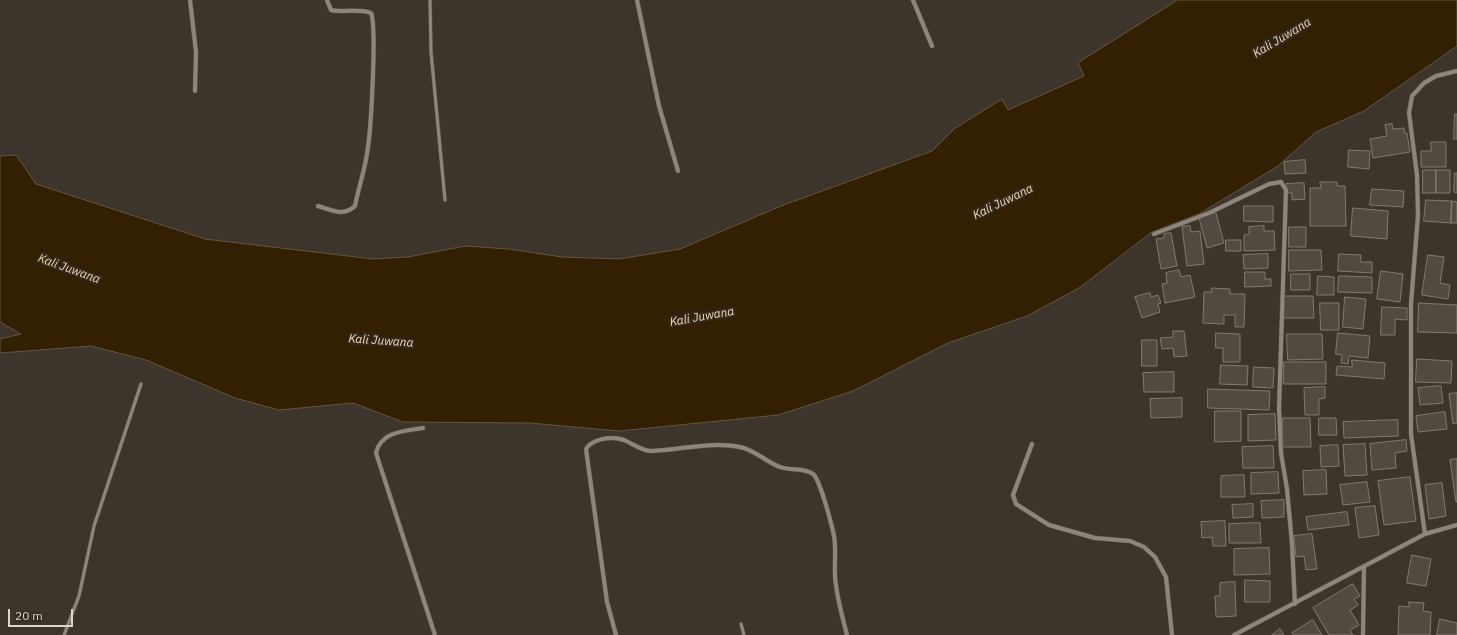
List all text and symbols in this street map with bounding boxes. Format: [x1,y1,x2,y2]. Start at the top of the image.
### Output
water label: Kali Juwana [1250,15,1314,61]
water label: Kali Juwana [971,181,1035,223]
water label: Kali Juwana [36,251,102,287]
water label: Kali Juwana [669,304,735,330]
water label: Kali Juwana [348,332,414,350]
scale bar [10,601,75,627]
text: 20 m [15,608,43,623]

